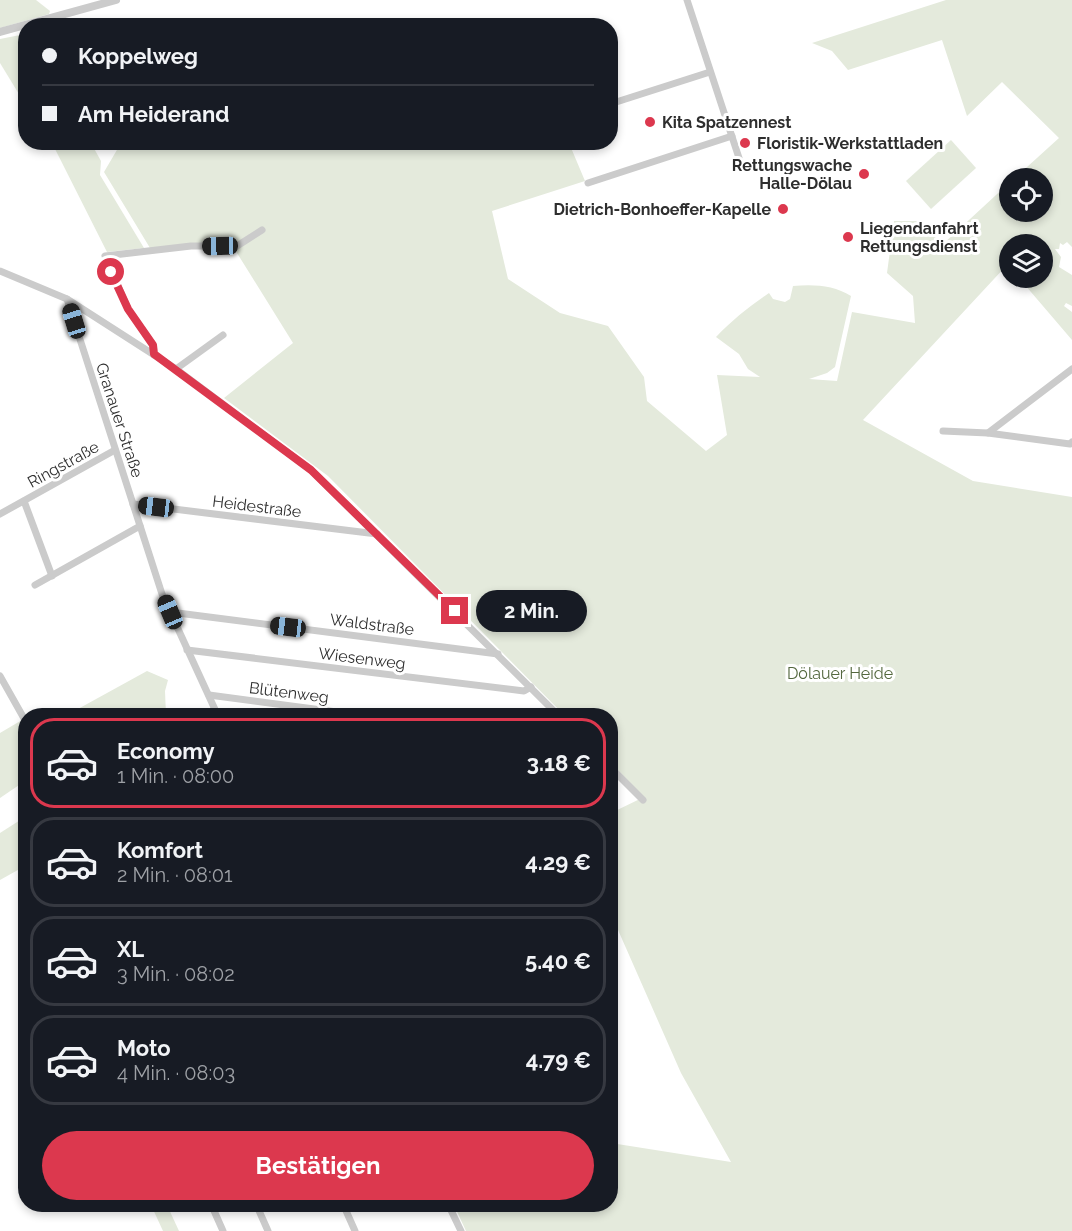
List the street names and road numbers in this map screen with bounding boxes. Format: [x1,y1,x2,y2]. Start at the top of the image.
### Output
street label: Granauer Straße [92,360,147,480]
street label: Ringstraße [24,437,102,492]
street label: Heidestraße [211,492,303,521]
street label: Waldstraße [329,610,415,639]
street label: Wiesenweg [317,644,407,673]
street label: Blütenweg [248,678,330,707]

